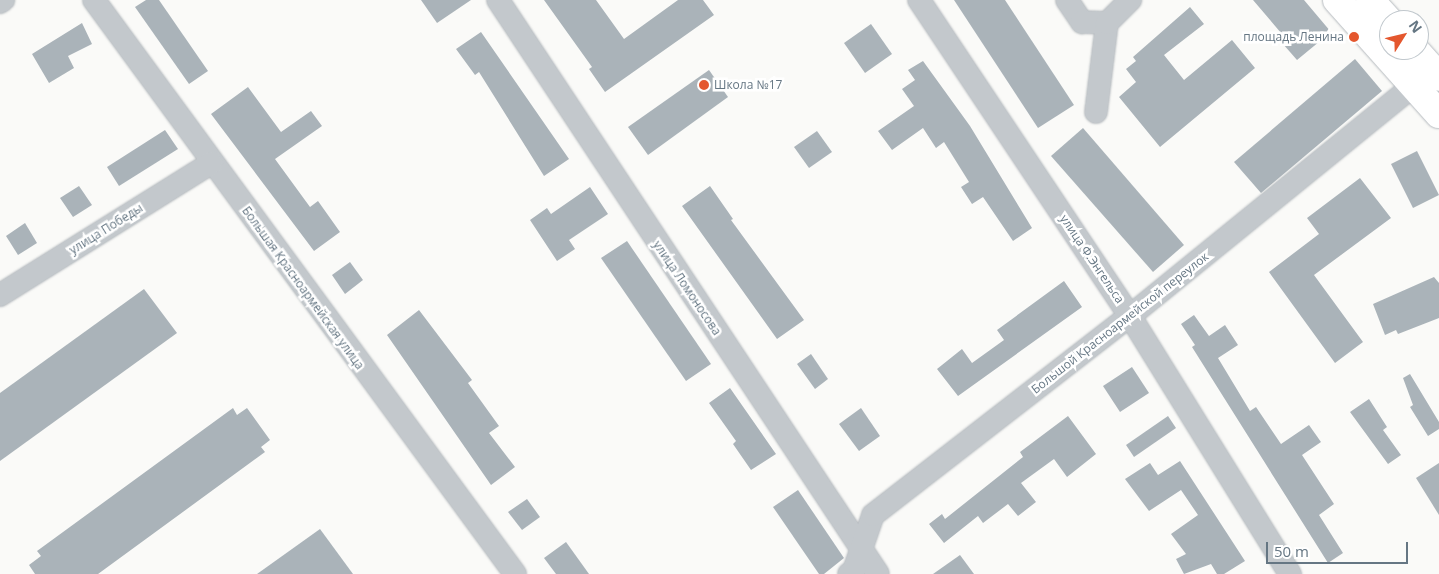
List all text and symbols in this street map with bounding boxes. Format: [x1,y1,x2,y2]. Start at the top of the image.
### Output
north arrow [1379,10,1429,60]
text: N [1405,16,1427,37]
place label: площадь Ленина [1243,30,1344,44]
marker: площадь Ленина [1348,31,1360,43]
place label: Школа №17 [714,78,782,92]
marker: Школа №17 [698,79,710,91]
street label: улица Победы [67,201,145,257]
street label: Большая Красноармейская улица [239,204,367,372]
street label: улица Ф.Энгельса [1057,212,1127,306]
street label: улица Ломоносова [650,238,724,338]
street label: Большой Красноармейской переулок [1029,249,1211,397]
scale bar [1269,532,1412,564]
text: 50 m [1274,541,1309,561]

